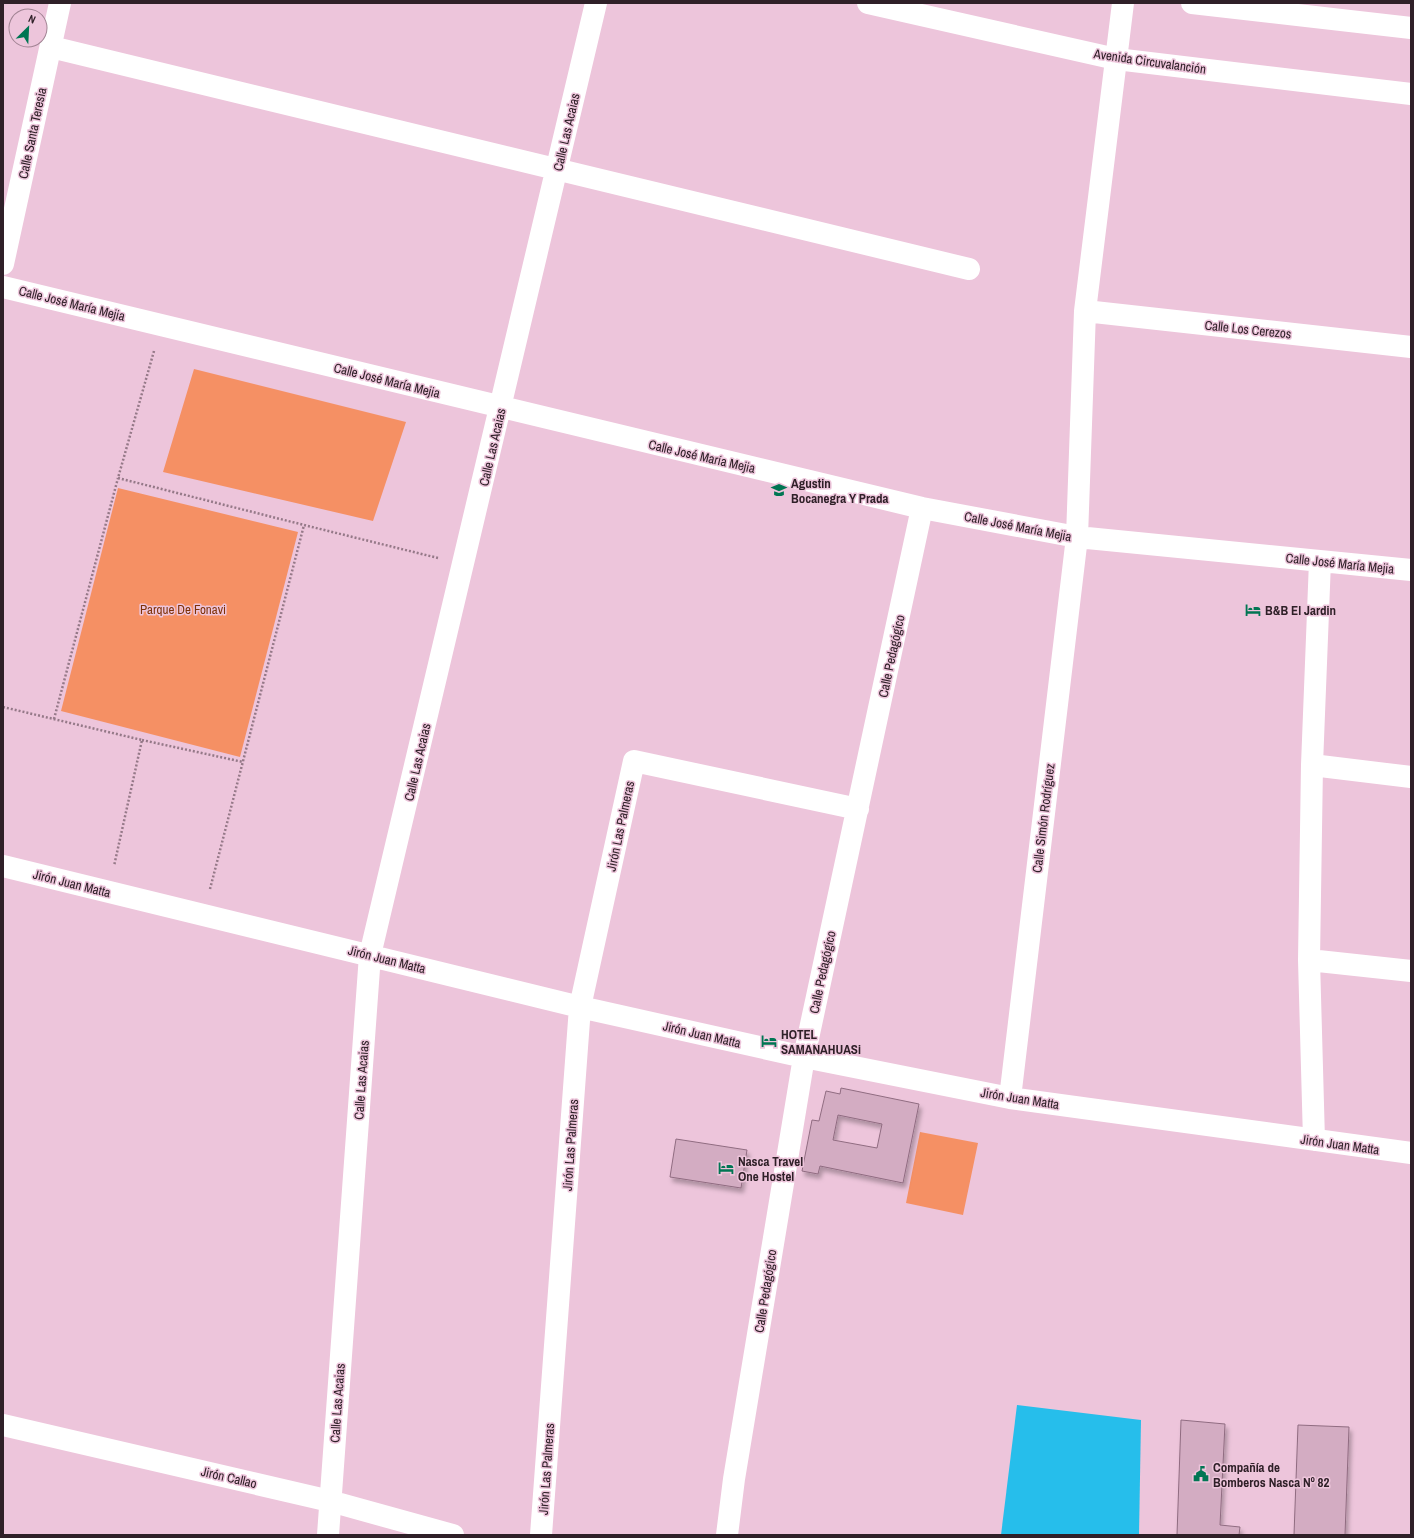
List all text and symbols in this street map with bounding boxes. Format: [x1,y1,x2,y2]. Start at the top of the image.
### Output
north arrow [8,8,48,48]
text: N [26,11,38,27]
street label: Avenida Circuvalanción [1092,45,1207,78]
street label: Calle Santa Teresia [15,86,50,180]
street label: Calle Las Acaias [549,92,584,173]
street label: Calle José María Mejia [17,282,127,325]
street label: Calle Los Cerezos [1204,316,1292,343]
street label: Calle José María Mejia [332,359,442,402]
street label: Calle Las Acaias [475,407,510,488]
street label: Calle José María Mejia [647,436,757,477]
place label: Agustin Bocanegra Y Prada [791,475,888,507]
school or university icon: Agustin Bocanegra Y Prada [770,481,788,499]
street label: Calle José María Mejia [963,508,1073,545]
street label: Calle José María Mejia [1285,549,1395,578]
park label: Parque De Fonavi [140,601,226,618]
hotel icon: B&B El Jardin [1244,601,1262,619]
place label: B&B El Jardin [1265,602,1336,619]
street label: Calle Pedagógico [874,613,909,699]
street label: Calle Las Acaias [400,722,435,803]
street label: Calle Simón Rodríguez [1028,762,1059,874]
street label: Jirón Las Palmeras [603,779,638,873]
street label: Jirón Juan Matta [31,866,113,901]
street label: Calle Pedagógico [805,929,840,1015]
street label: Jirón Juan Matta [346,942,428,977]
street label: Jirón Juan Matta [661,1017,743,1052]
place label: HOTEL SAMANAHUASi [781,1026,861,1058]
hotel icon: HOTEL SAMANAHUASi [760,1032,778,1050]
street label: Calle Las Acaias [350,1040,373,1120]
street label: Jirón Juan Matta [979,1084,1061,1113]
street label: Jirón Las Palmeras [559,1099,582,1191]
street label: Jirón Juan Matta [1299,1131,1380,1158]
place label: Nasca Travel One Hostel [738,1153,803,1185]
hotel icon: Nasca Travel One Hostel [717,1159,735,1177]
street label: Calle Pedagógico [751,1248,780,1334]
street label: Calle Las Acaias [326,1363,349,1443]
street label: Jirón Las Palmeras [535,1423,558,1515]
place label: Compañía de Bomberos Nasca Nº 82 [1213,1459,1330,1491]
street label: Jirón Callao [199,1463,259,1492]
public building icon: Compañía de Bomberos Nasca Nº 82 [1192,1465,1210,1483]

